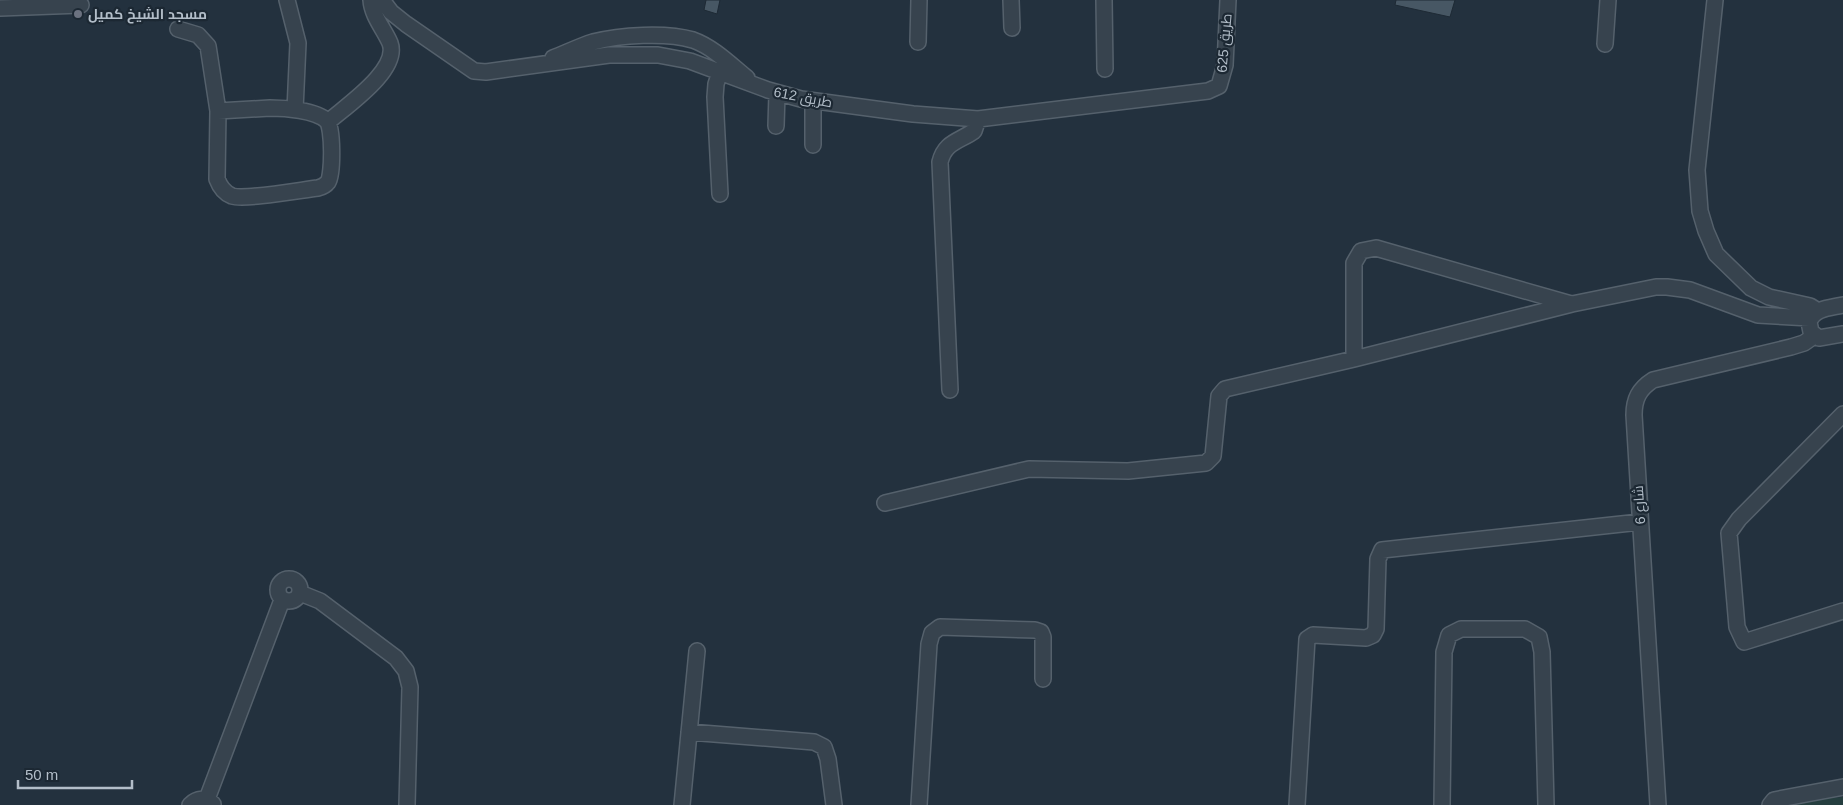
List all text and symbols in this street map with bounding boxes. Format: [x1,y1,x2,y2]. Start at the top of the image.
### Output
place label: مسجد الشيخ كميل [88,6,207,24]
marker: مسجد الشيخ كميل [72,8,84,20]
street label: طريق 625 [1213,13,1236,73]
street label: طريق 612 [772,83,834,111]
street label: شارع 6 [1630,485,1649,525]
scale bar [18,758,131,790]
text: 50 m [25,766,58,783]

